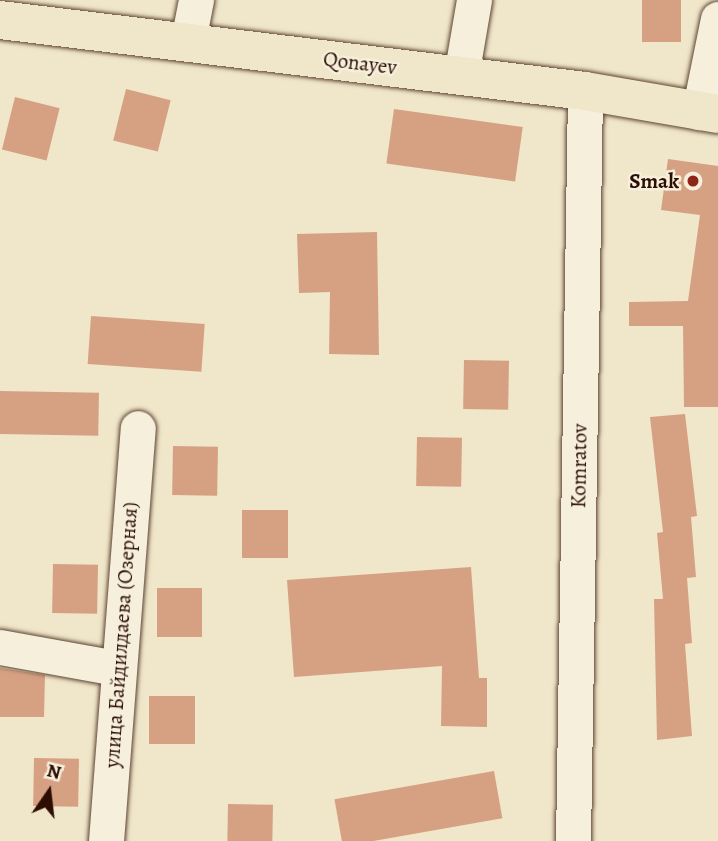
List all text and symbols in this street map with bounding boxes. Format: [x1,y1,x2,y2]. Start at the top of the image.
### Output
street label: Qonayev [322,46,398,80]
place label: Smak [629,168,679,194]
marker: Smak [685,173,701,189]
street label: Komratov [566,424,592,508]
street label: улица Байдилдаева (Озерная) [99,501,143,769]
north arrow [14,757,84,827]
text: N [44,757,64,786]

